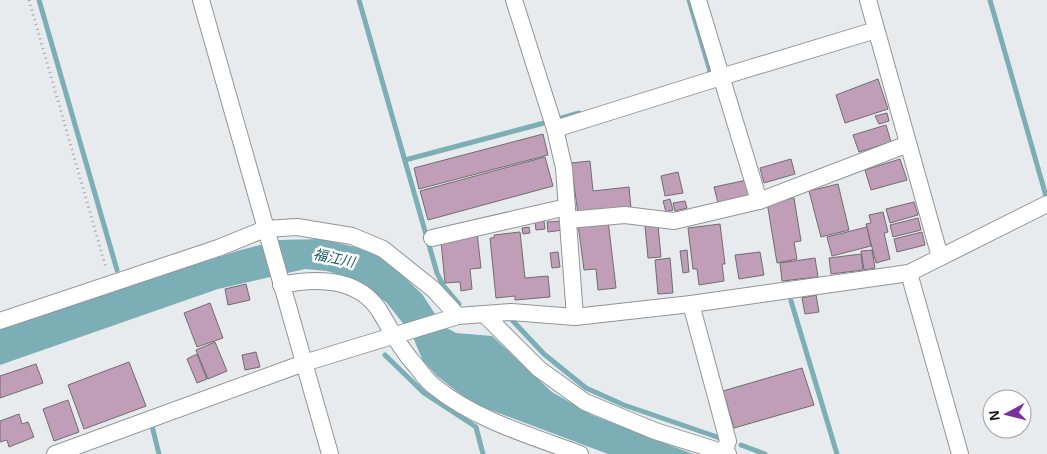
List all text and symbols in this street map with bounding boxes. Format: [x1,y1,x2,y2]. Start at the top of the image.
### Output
water label: 福江川 [312,246,358,271]
north arrow [982,389,1032,439]
text: N [986,410,1003,422]

